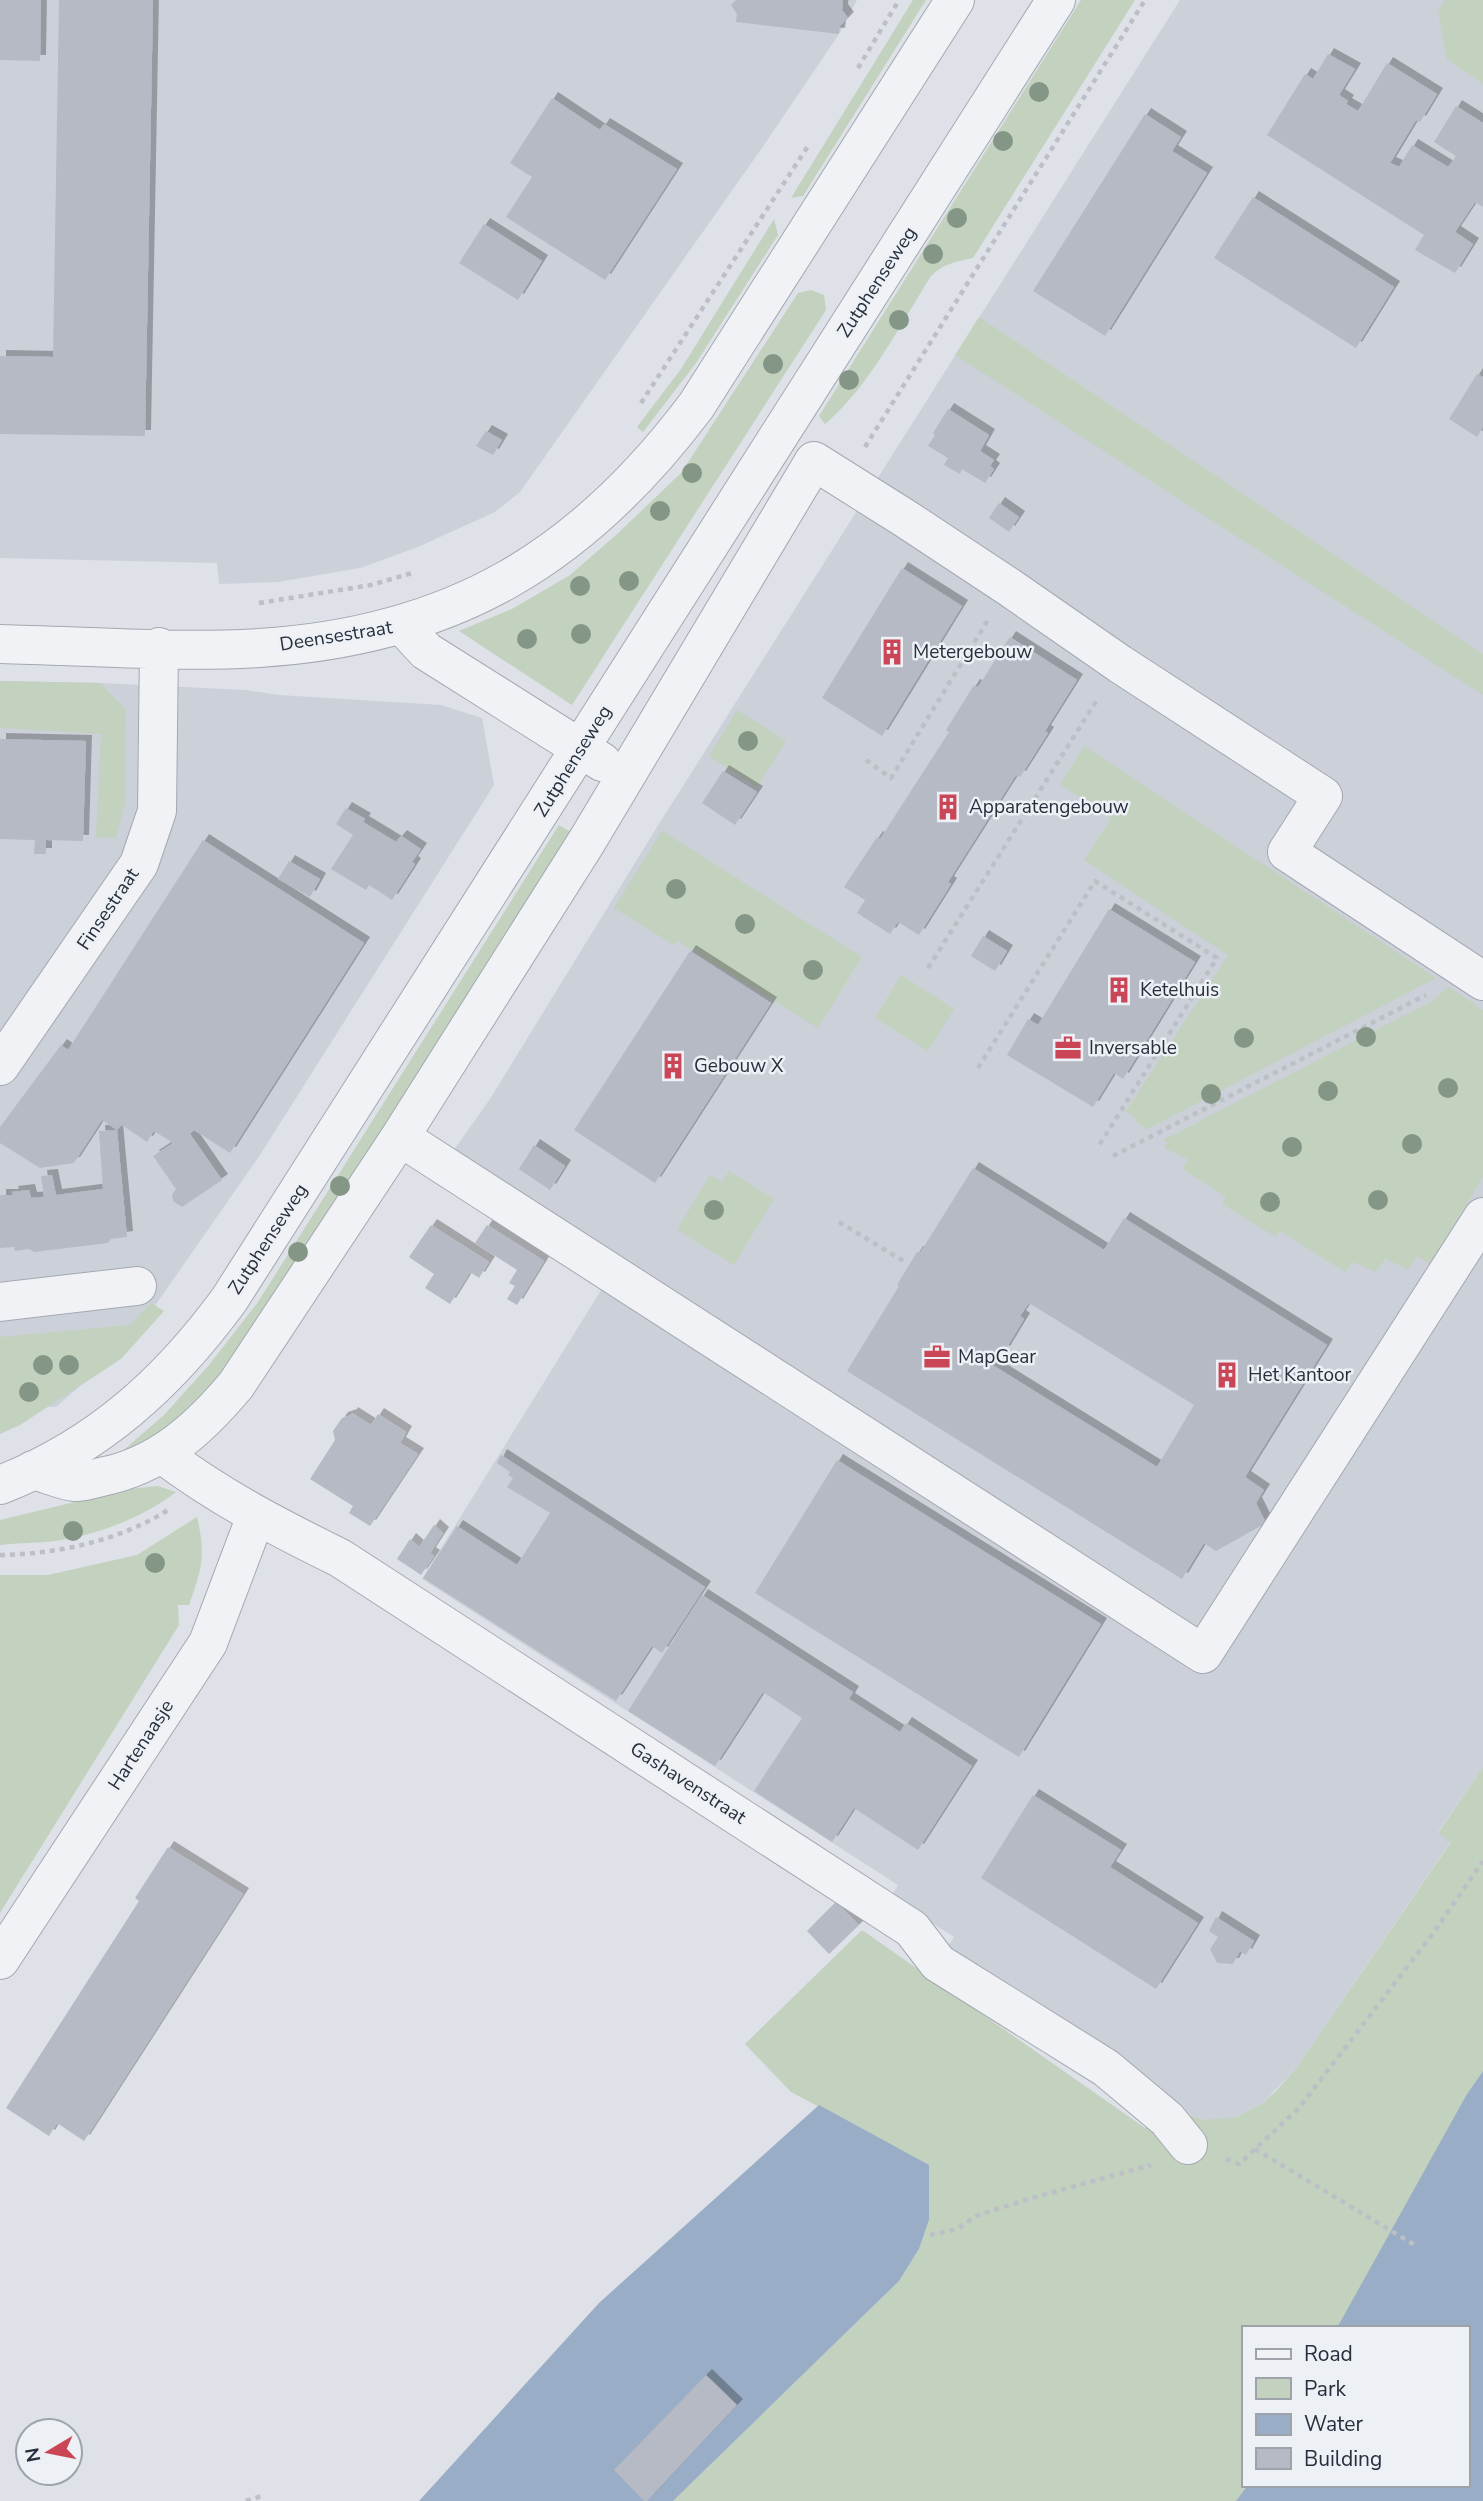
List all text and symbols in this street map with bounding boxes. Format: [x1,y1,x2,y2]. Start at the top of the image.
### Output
street label: Zutphenseweg [831,222,923,342]
street label: Deensestraat [278,614,394,658]
building icon: Metergebouw [877,637,907,667]
place label: Metergebouw [913,639,1032,665]
street label: Zutphenseweg [528,700,618,822]
building icon: Apparatengebouw [933,792,963,822]
place label: Apparatengebouw [969,794,1129,820]
street label: Finsestraat [71,862,145,955]
building icon: Ketelhuis [1104,975,1134,1005]
place label: Ketelhuis [1140,977,1219,1003]
office icon: Inversable [1053,1033,1083,1063]
place label: Inversable [1089,1035,1177,1061]
building icon: Gebouw X [658,1051,688,1081]
place label: Gebouw X [694,1053,784,1079]
street label: Zutphenseweg [222,1179,314,1299]
office icon: MapGear [922,1342,952,1372]
place label: MapGear [958,1344,1036,1370]
building icon: Het Kantoor [1212,1360,1242,1390]
place label: Het Kantoor [1248,1362,1352,1388]
street label: Hartenaasje [102,1695,180,1795]
street label: Gashavenstraat [625,1736,751,1830]
legend [1242,2326,1469,2487]
text: Road [1304,2340,1353,2368]
text: Park [1304,2375,1346,2403]
text: Water [1304,2410,1363,2438]
north arrow [14,2417,84,2487]
text: Building [1304,2445,1382,2473]
text: N [19,2446,47,2464]

